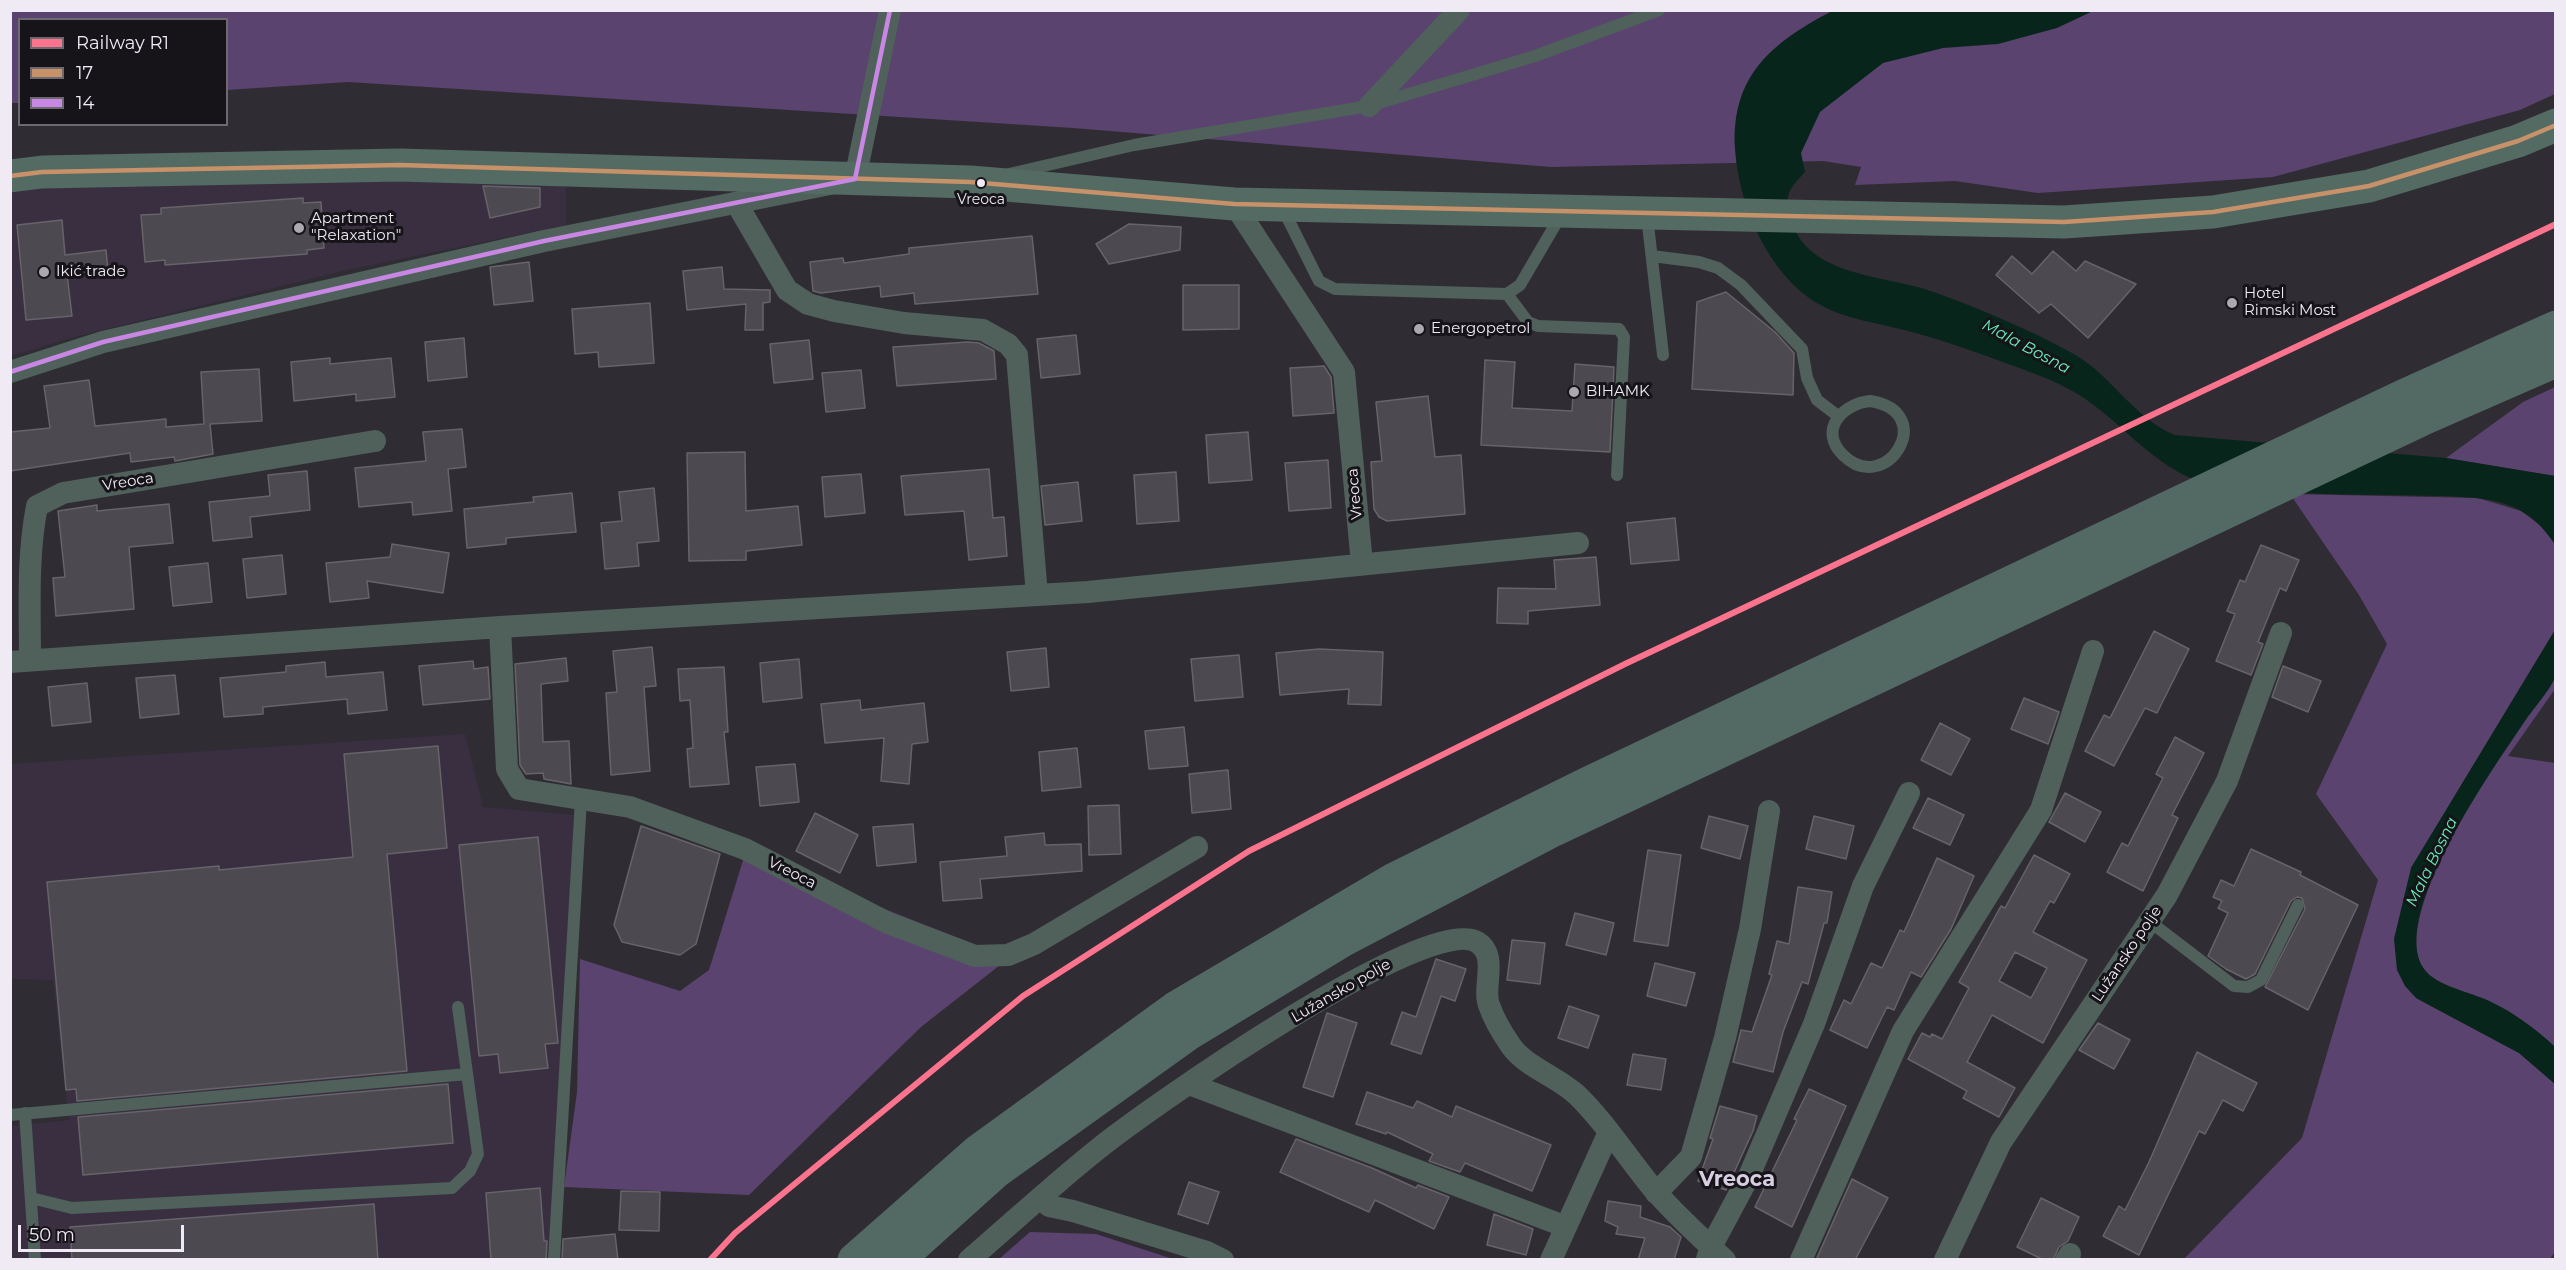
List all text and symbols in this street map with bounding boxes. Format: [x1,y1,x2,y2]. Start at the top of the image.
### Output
legend [18,18,228,126]
text: Railway R1 [76,32,169,54]
text: 17 [76,62,93,84]
text: 14 [76,92,94,114]
marker: Vreoca [975,177,987,189]
place label: Vreoca [957,192,1005,208]
place label: Apartment "Relaxation" [311,210,401,245]
marker: Apartment "Relaxation" [292,221,306,235]
place label: Ikić trade [56,263,125,281]
marker: Ikić trade [37,265,51,279]
place label: Hotel Rimski Most [2244,285,2336,320]
marker: Hotel Rimski Most [2225,296,2239,310]
water label: Mala Bosna [1979,316,2073,378]
place label: Energopetrol [1431,320,1530,338]
marker: Energopetrol [1412,322,1426,336]
place label: BIHAMK [1586,383,1650,401]
marker: BIHAMK [1567,385,1581,399]
street label: Vreoca [1344,468,1366,520]
street label: Vreoca [101,469,155,495]
water label: Mala Bosna [2402,814,2462,910]
street label: Vreoca [765,853,819,893]
street label: Lužansko polje [2088,903,2166,1005]
street label: Lužansko polje [1288,955,1394,1027]
district label: Vreoca [1699,1167,1775,1193]
scale bar [21,1213,188,1251]
text: 50 m [29,1224,75,1246]

